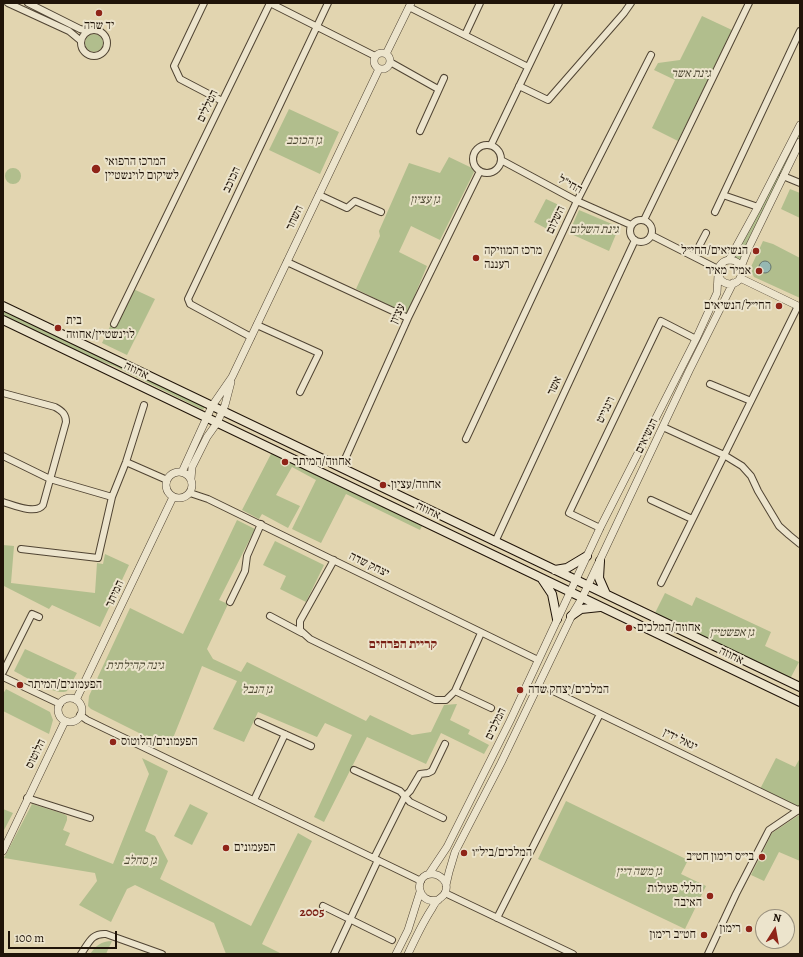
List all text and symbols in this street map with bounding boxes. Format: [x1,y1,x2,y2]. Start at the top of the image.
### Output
marker: יד שרה [94,8,104,18]
place label: יד שרה [84,19,114,33]
park label: גינת אשר [671,67,711,81]
street label: הטללים [194,88,222,124]
park label: גן הכוכב [286,134,322,148]
place label: המרכז הרפואי לשיקום לוינשטיין [105,155,179,183]
marker: המרכז הרפואי לשיקום לוינשטיין [90,163,102,175]
street label: הכוכב [220,165,244,195]
street label: החי"ל [555,173,585,197]
park label: גן עציון [410,193,440,207]
street label: השחר [283,203,307,233]
street label: השלום [543,204,569,236]
park label: גינת השלום [569,223,619,237]
place label: מרכז המוזיקה רעננה [484,244,542,272]
place label: הנשיאים/החי״ל [681,244,748,258]
marker: הנשיאים/החי״ל [751,246,761,256]
marker: מרכז המוזיקה רעננה [471,253,481,263]
place label: אמיר מאיר [705,264,751,278]
marker: אמיר מאיר [754,266,764,276]
place label: החי״ל/הנשיאים [704,299,771,313]
marker: החי״ל/הנשיאים [774,301,784,311]
street label: עציון [387,302,409,326]
place label: בית לוינשטיין/אחוזה [66,314,135,342]
marker: בית לוינשטיין/אחוזה [53,323,63,333]
street label: אחוזה [121,359,151,383]
street label: אשר [544,374,566,398]
street label: וינגייט [593,394,619,426]
street label: הנשיאים [632,416,662,456]
place label: אחוזה/המיתר [293,455,351,469]
marker: אחוזה/המיתר [280,457,290,467]
place label: אחוזה/עציון [391,478,441,492]
marker: אחוזה/עציון [378,480,388,490]
street label: אחוזה [413,499,443,523]
street label: יצחק שדה [346,549,392,581]
street label: המיתר [102,578,128,610]
place label: אחוזה/המלכים [637,621,701,635]
marker: אחוזה/המלכים [624,623,634,633]
park label: גן אפשטיין [710,626,754,640]
district label: קריית הפרחים [369,637,437,653]
street label: אחוזה [716,644,746,668]
park label: גינה קהילתית [106,659,164,673]
place label: הפעמונים/המיתר [28,678,102,692]
marker: הפעמונים/המיתר [15,680,25,690]
park label: גן הנבל [242,683,272,697]
place label: המלכים/יצחק שדה [528,683,609,697]
marker: המלכים/יצחק שדה [515,685,525,695]
street label: המלכים [482,706,510,742]
street label: יגאל ידין [660,726,700,754]
place label: הפעמונים/הלוטוס [121,735,198,749]
street label: הלוטוס [23,737,49,771]
marker: הפעמונים/הלוטוס [108,737,118,747]
place label: הפעמונים [234,841,276,855]
marker: הפעמונים [221,843,231,853]
place label: המלכים/ביל״ו [472,846,532,860]
marker: המלכים/ביל״ו [459,848,469,858]
place label: בי״ס רימון חט״ב [686,850,754,864]
marker: בי״ס רימון חט״ב [757,852,767,862]
park label: גן סחלב [123,854,157,868]
park label: גן משה דיין [616,865,662,879]
place label: חללי פעולות האיבה [647,882,702,910]
marker: חללי פעולות האיבה [705,891,715,901]
district label: 2005 [300,905,324,921]
north arrow [755,909,795,949]
text: N [772,910,783,926]
place label: רימון [719,922,741,936]
scale bar [10,923,119,949]
marker: רימון [744,924,754,934]
place label: חט״ב רימון [650,928,696,942]
text: 100 m [15,930,44,946]
marker: חט״ב רימון [699,930,709,940]

